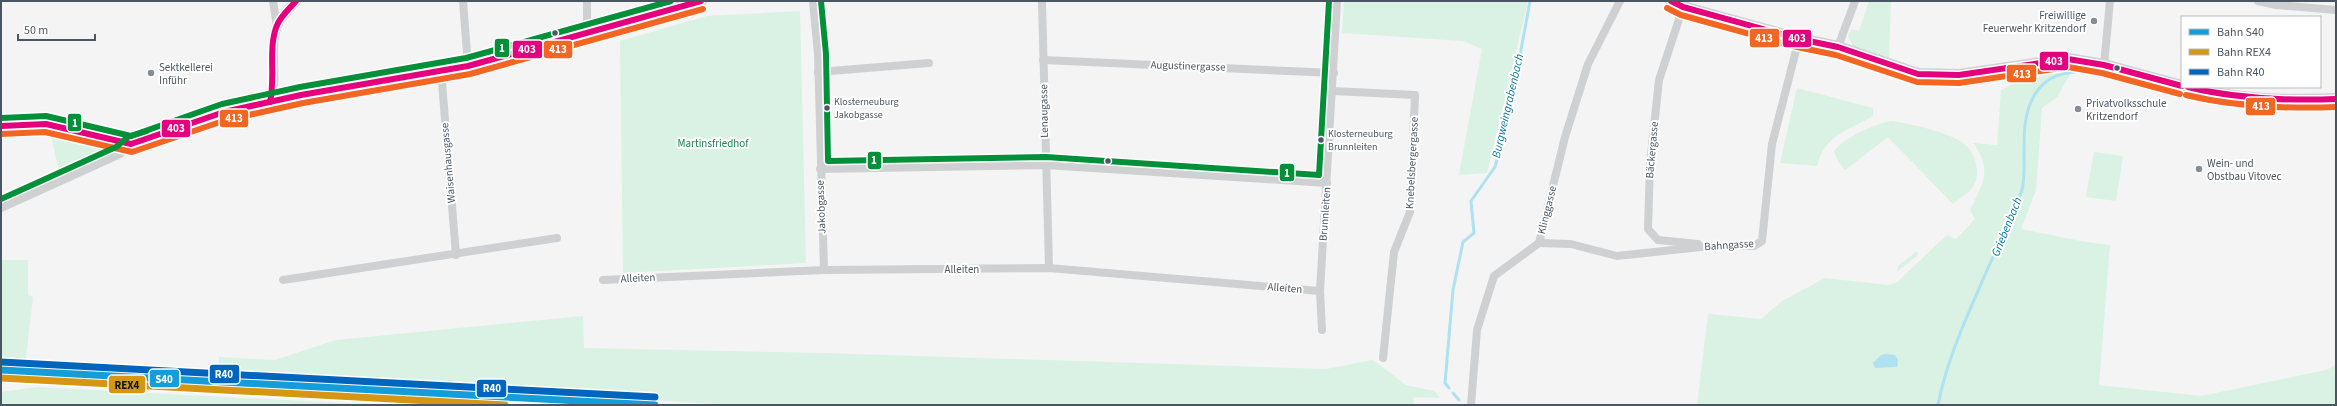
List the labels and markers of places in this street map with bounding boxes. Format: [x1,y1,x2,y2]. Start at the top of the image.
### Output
place label: Freiwillige Feuerwehr Kritzendorf [1983,8,2087,36]
marker: Freiwillige Feuerwehr Kritzendorf [2089,16,2099,26]
unlabelled marker [550,28,560,38]
place label: Sektkellerei Inführ [159,60,213,88]
unlabelled marker [2112,63,2122,73]
marker: Sektkellerei Inführ [146,68,156,78]
place label: Klosterneuburg Jakobgasse [834,95,899,122]
place label: Privatvolksschule Kritzendorf [2086,96,2167,124]
marker: Klosterneuburg Jakobgasse [822,103,832,113]
marker: Privatvolksschule Kritzendorf [2073,104,2083,114]
place label: Klosterneuburg Brunnleiten [1328,127,1393,154]
marker: Klosterneuburg Brunnleiten [1316,135,1326,145]
unlabelled marker [1103,156,1113,166]
place label: Wein- und Obstbau Vitovec [2207,156,2282,184]
marker: Wein- und Obstbau Vitovec [2194,164,2204,174]

